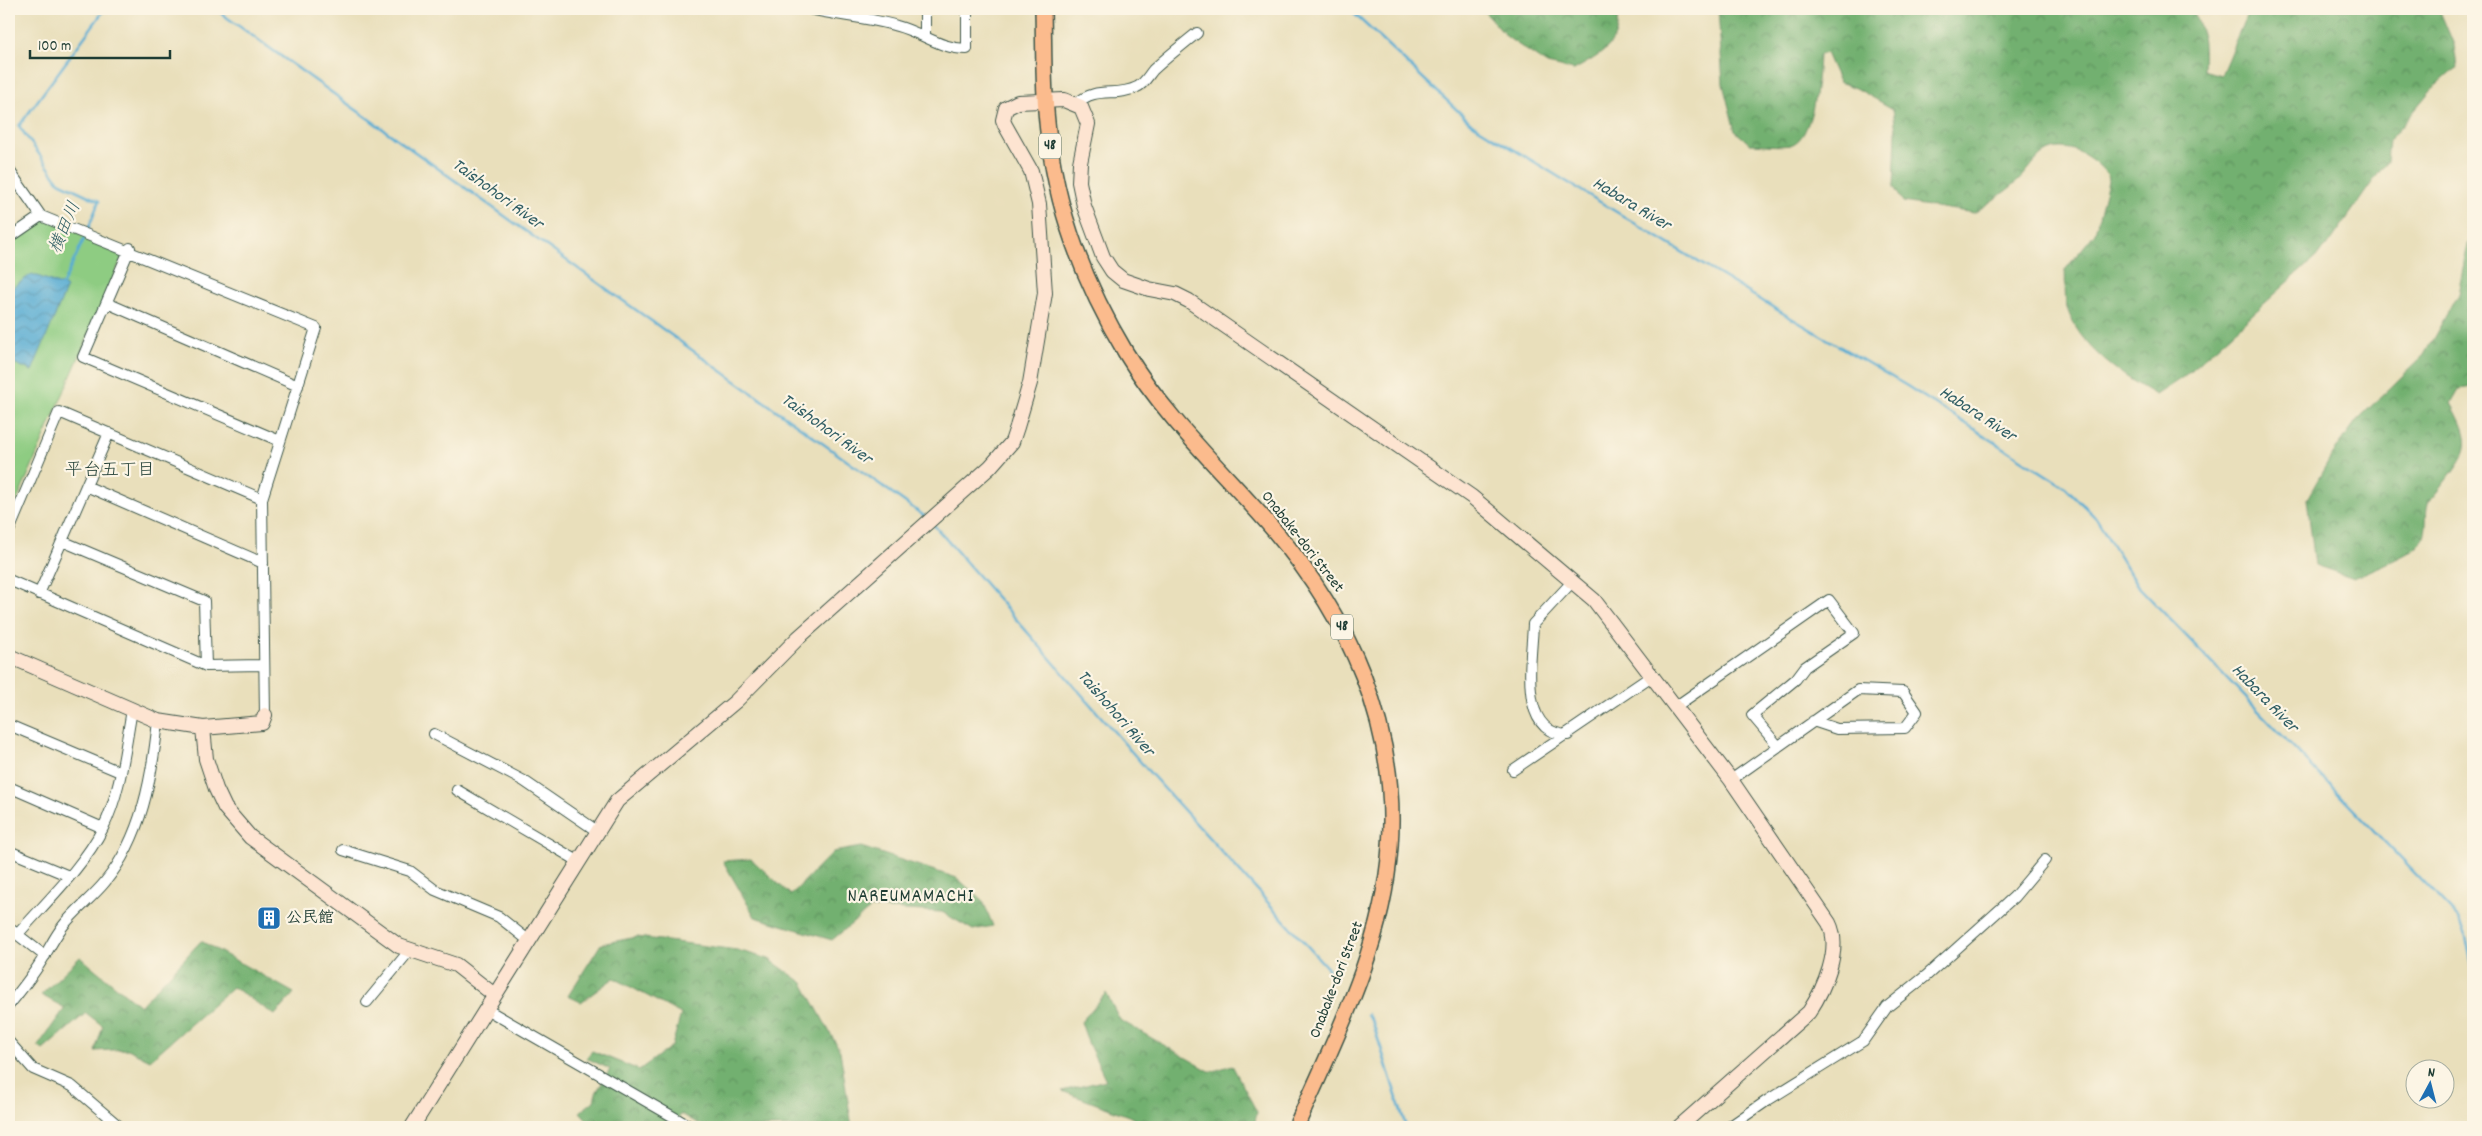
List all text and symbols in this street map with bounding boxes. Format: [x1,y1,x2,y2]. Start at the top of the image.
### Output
scale bar [30,28,170,60]
text: 100 m [38,36,71,58]
road number: 48 [1039,134,1061,158]
water label: Taishohori River [446,153,550,238]
water label: Habara River [1587,172,1677,239]
water label: 横田川 [44,198,88,258]
water label: Habara River [1934,381,2022,451]
water label: Taishohori River [775,388,879,473]
district label: 平台五丁目 [65,459,155,484]
street label: Onabake-dori Street [1255,486,1349,598]
road number: 48 [1331,614,1353,640]
water label: Habara River [2225,659,2305,741]
water label: Taishohori River [1070,665,1161,764]
district label: NAREUMAMACHI [848,884,974,911]
building icon: 公民館 [256,905,282,931]
place label: 公民館 [286,907,334,930]
street label: Onabake-dori Street [1304,918,1370,1042]
north arrow [2404,1058,2454,1108]
text: N [2427,1063,2436,1083]

